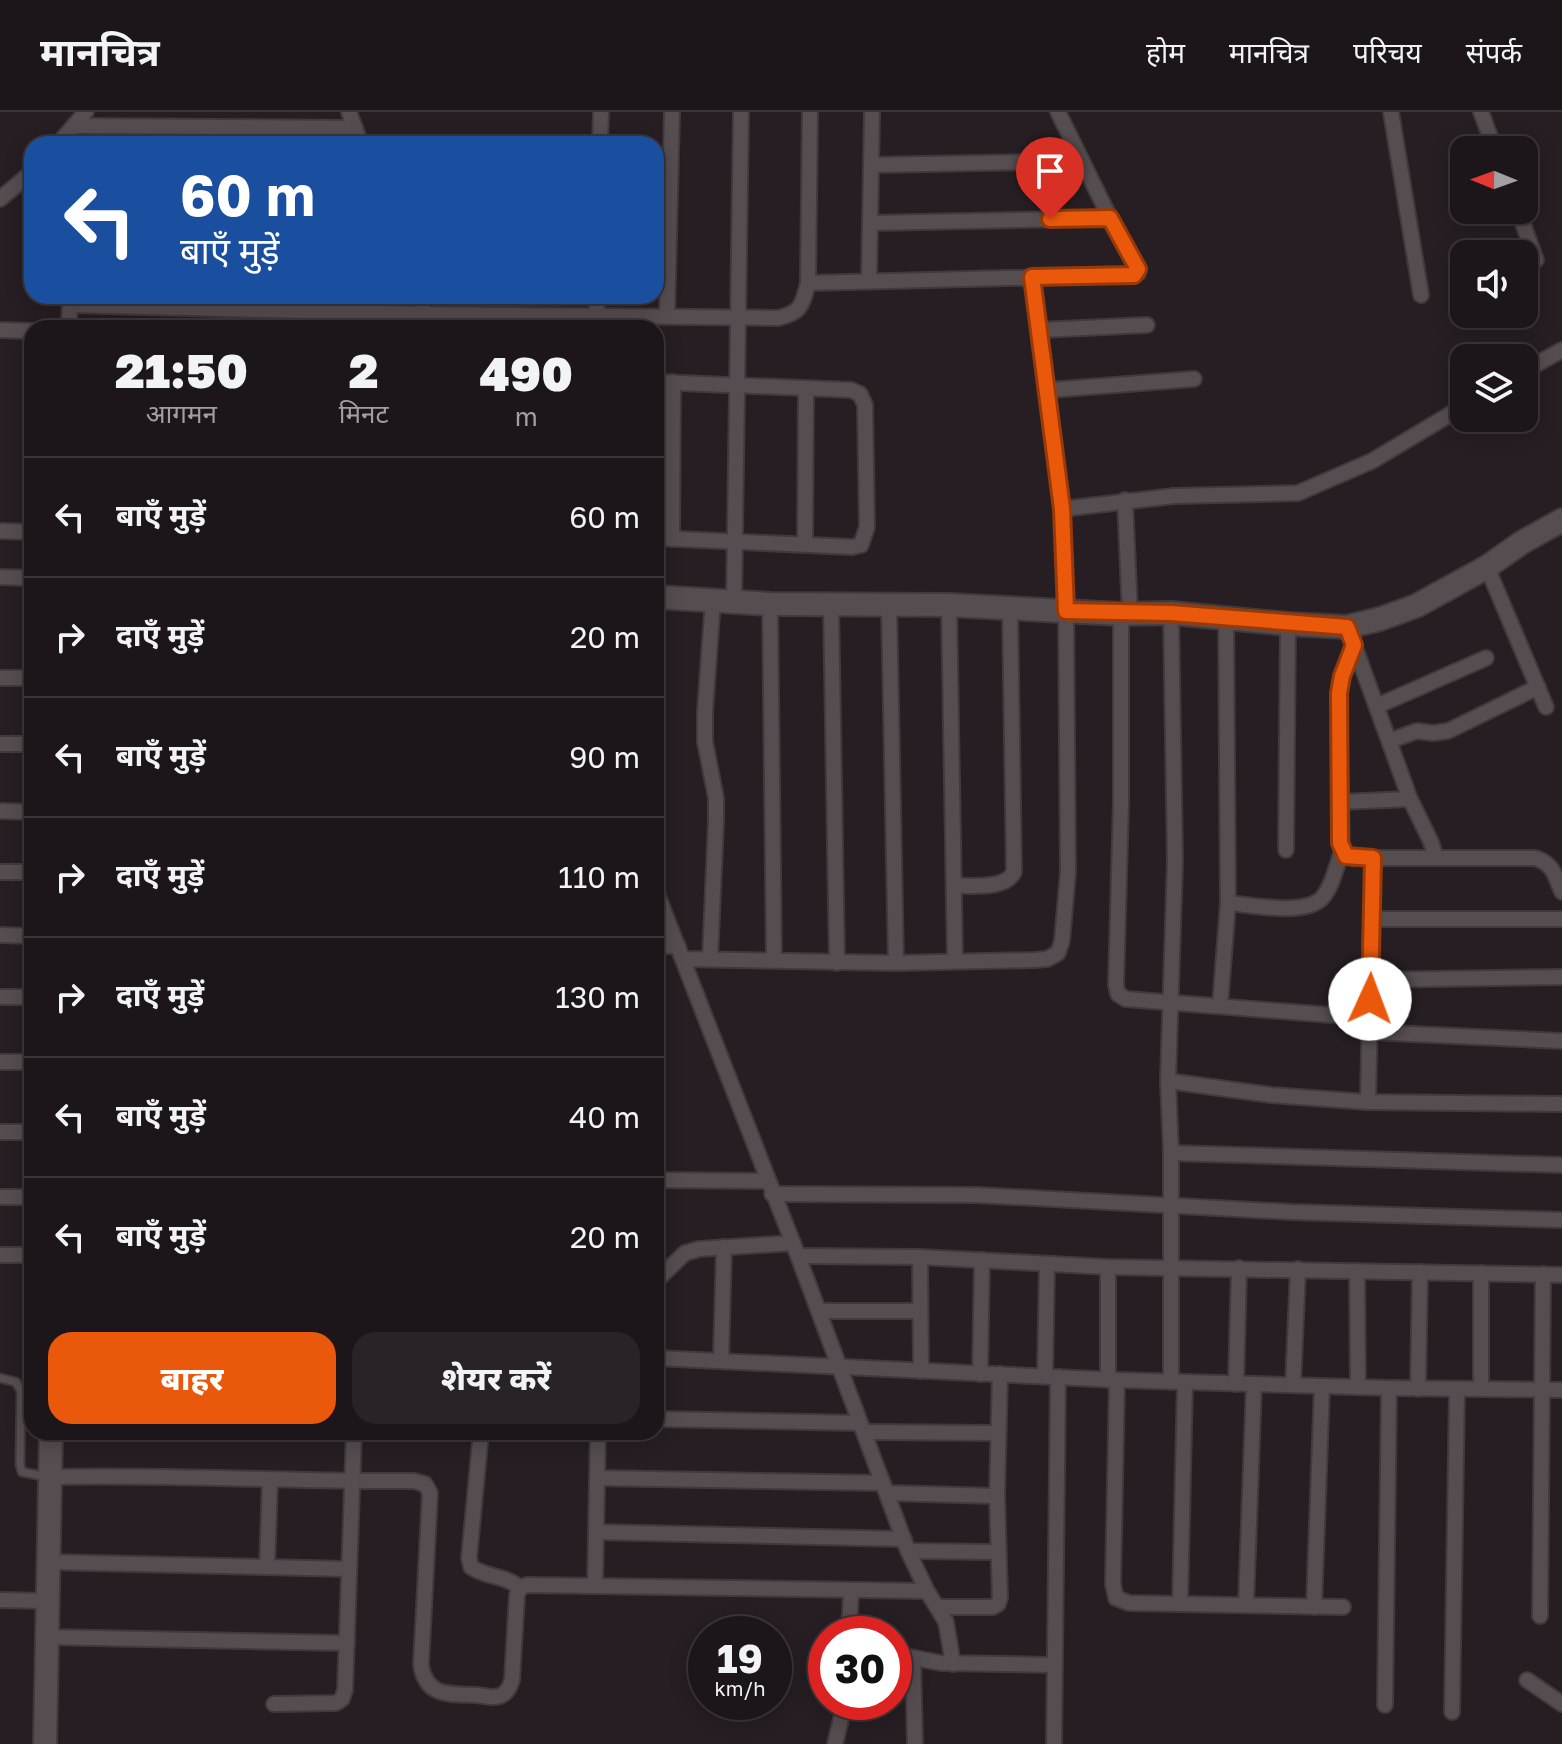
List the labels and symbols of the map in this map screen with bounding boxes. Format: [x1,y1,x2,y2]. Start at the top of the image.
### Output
north arrow [1450,136,1538,224]
pin [1016,137,1084,219]
position arrow [1328,957,1412,1041]
speed limit sign: 30 [808,1616,912,1720]

